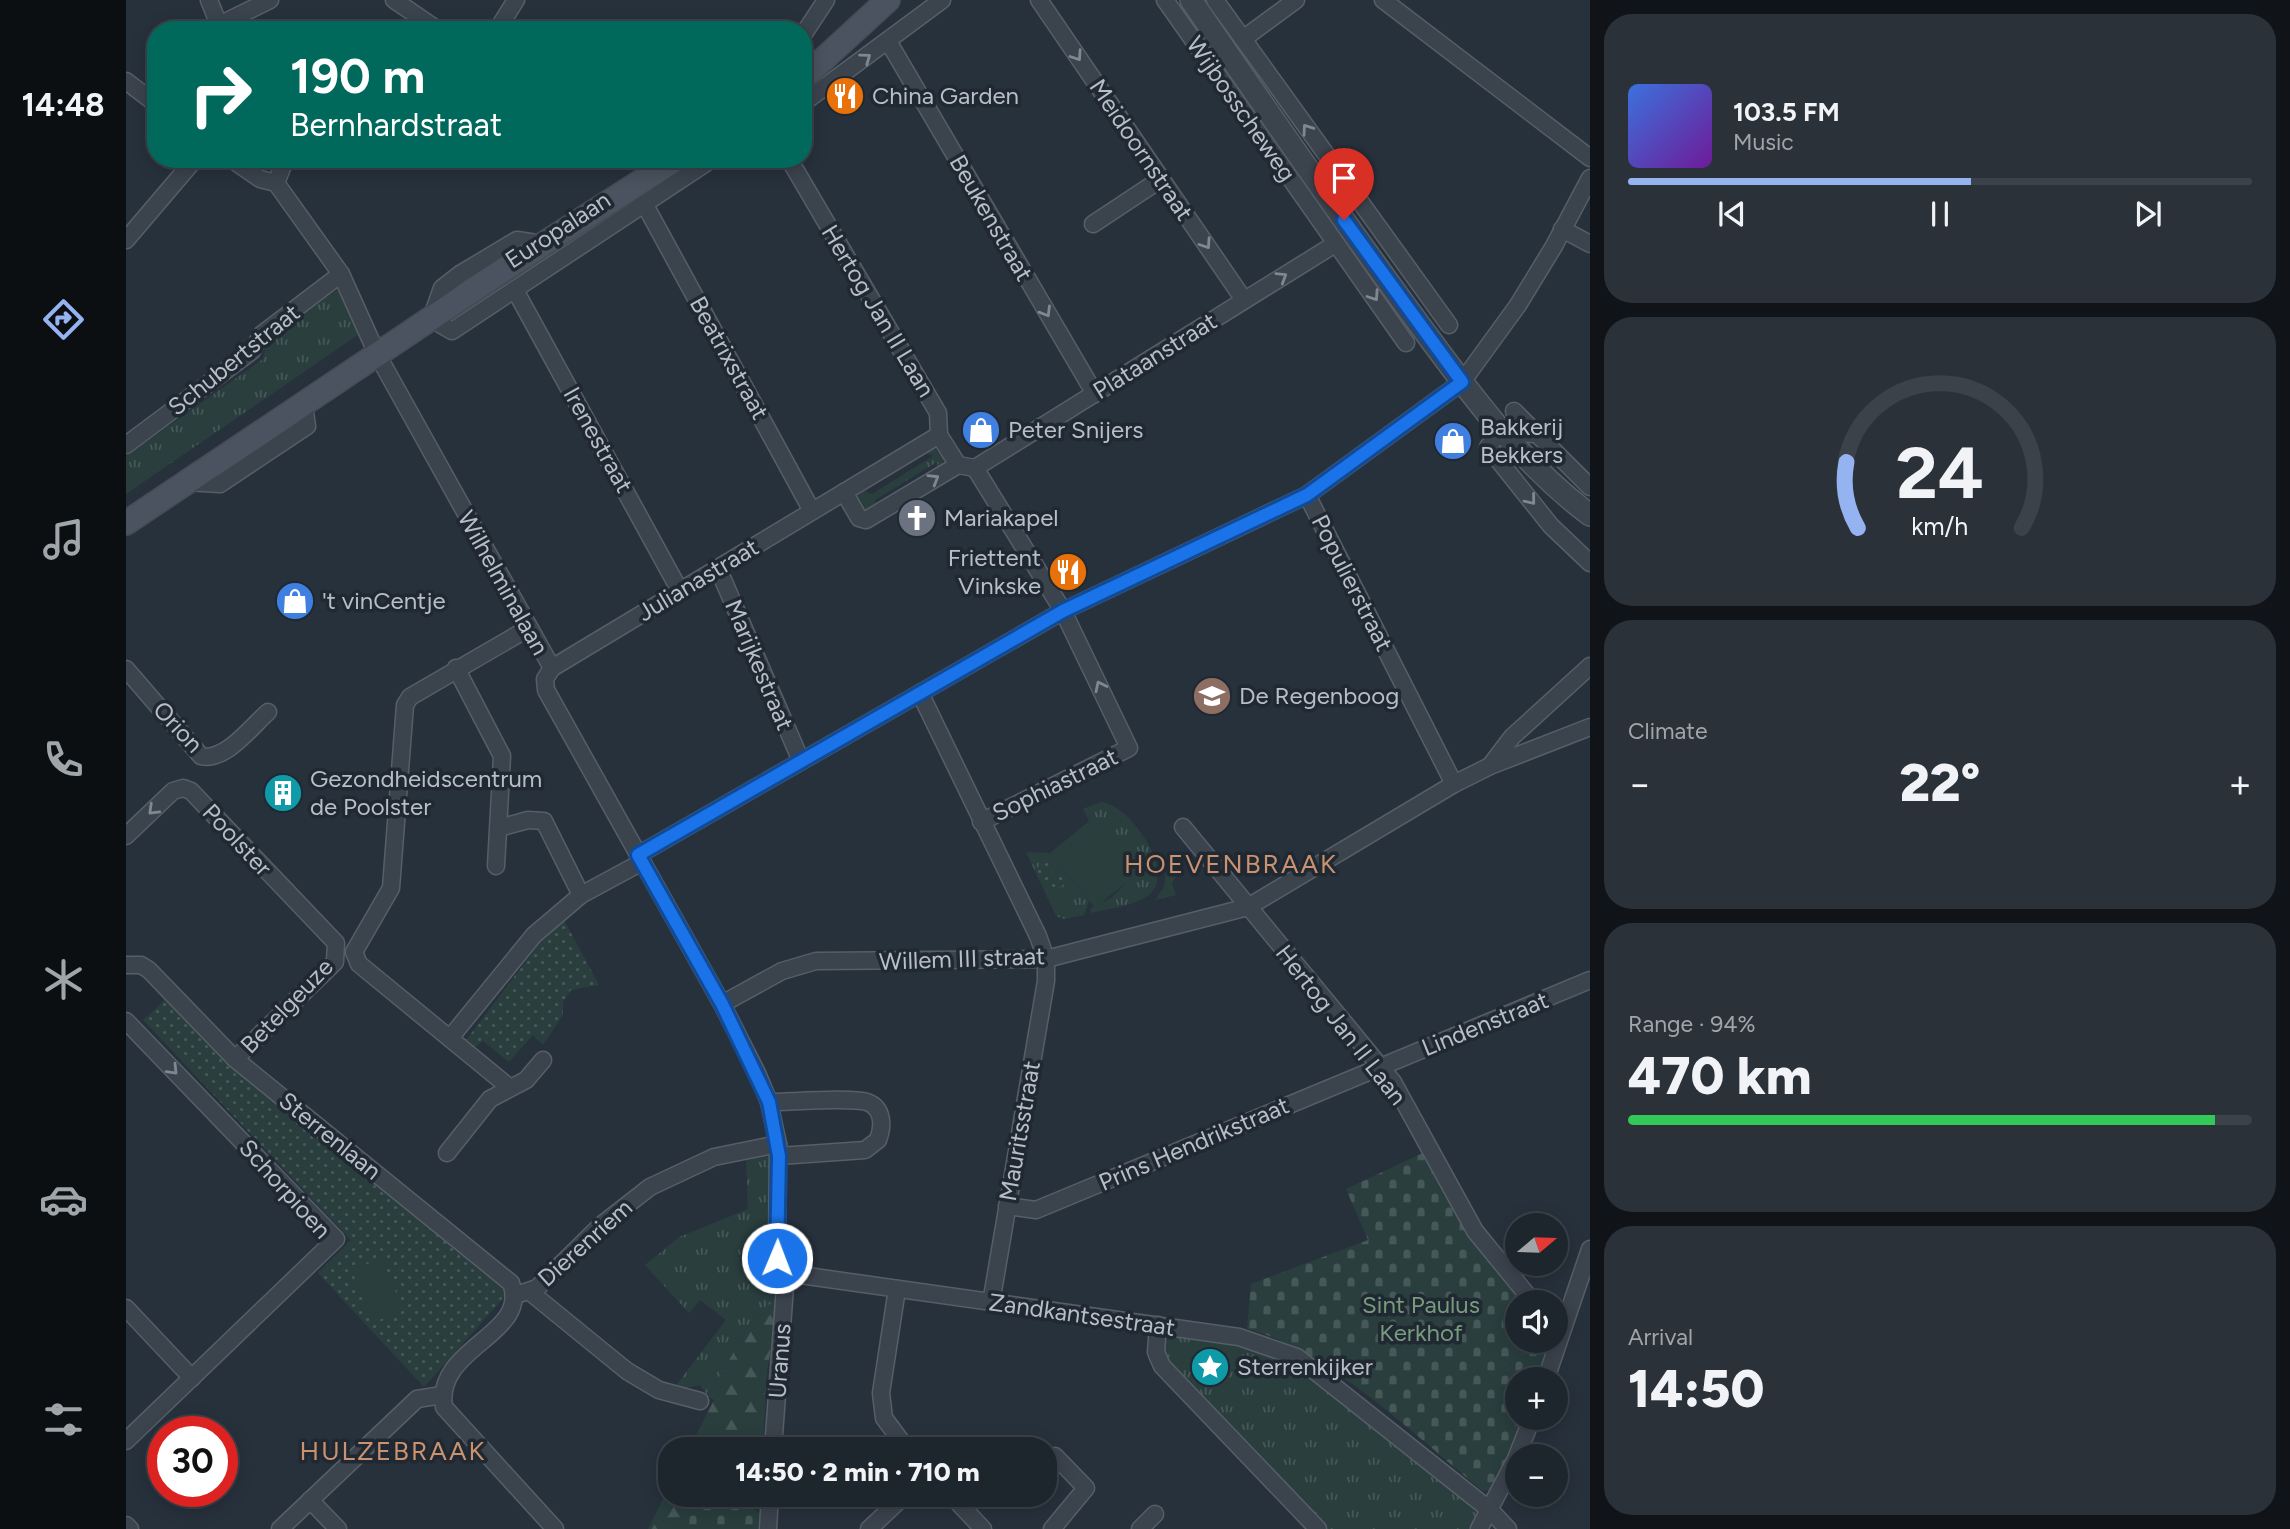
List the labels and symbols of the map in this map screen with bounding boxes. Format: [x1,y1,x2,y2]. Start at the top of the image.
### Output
street label: Wijbosscheweg [1181,31,1302,187]
one-way arrow [1069,48,1081,61]
one-way arrow [858,54,871,66]
street label: Meidoornstraat [1083,74,1199,226]
restaurant icon: China Garden [824,75,866,117]
place label: China Garden [872,81,1019,110]
one-way arrow [1303,124,1315,137]
pin [1314,148,1374,220]
street label: Beukenstraat [944,149,1039,286]
street label: Europalaan [500,185,616,274]
street label: Hertog Jan II Laan [816,220,941,402]
one-way arrow [1198,236,1210,249]
one-way arrow [1275,272,1288,285]
one-way arrow [1366,288,1378,301]
street label: Beatrixstraat [684,291,775,424]
street label: Schubertstraat [162,298,305,421]
one-way arrow [1038,305,1051,318]
street label: Plataanstraat [1088,306,1222,405]
street label: Irenestraat [558,382,639,498]
shop icon: Peter Snijers [960,409,1002,451]
place label: Bakkerij Bekkers [1480,412,1563,469]
place label: Peter Snijers [1008,415,1143,444]
shop icon: Bakkerij Bekkers [1432,420,1474,462]
one-way arrow [927,474,940,487]
one-way arrow [1522,493,1535,505]
church icon: Mariakapel [896,497,938,539]
place label: Mariakapel [944,503,1059,532]
street label: Wilhelminalaan [452,506,555,660]
street label: Populierstraat [1306,510,1399,656]
street label: Julianastraat [632,532,764,627]
place label: Friettent Vinkske [948,543,1041,600]
restaurant icon: Friettent Vinkske [1047,551,1089,593]
shop icon: 't vinCentje [274,580,316,622]
place label: 't vinCentje [322,586,446,615]
street label: Marijkestraat [719,595,800,734]
school or university icon: De Regenboog [1191,675,1233,717]
one-way arrow [1094,681,1108,694]
place label: De Regenboog [1239,681,1399,710]
street label: Orion [147,695,209,758]
street label: Sophiastraat [987,742,1122,827]
place label: Gezondheidscentrum de Poolster [310,764,542,821]
building icon: Gezondheidscentrum de Poolster [262,772,304,814]
street label: Poolster [197,798,278,882]
one-way arrow [148,802,161,814]
district label: HOEVENBRAAK [1124,848,1338,880]
street label: Hertog Jan II Laan [1270,939,1413,1111]
street label: Willem III straat [879,941,1045,976]
street label: Betelgeuze [234,952,339,1059]
street label: Lindenstraat [1417,985,1552,1062]
street label: Mauritsstraat [993,1059,1046,1203]
one-way arrow [165,1062,178,1075]
street label: Sterrenlaan [273,1086,387,1185]
street label: Prins Hendrikstraat [1094,1090,1293,1197]
street label: Schorpioen [233,1133,337,1244]
street label: Dierenriem [531,1193,638,1293]
north arrow [1505,1213,1568,1276]
position arrow [740,1221,814,1295]
street label: Zandkantsestraat [987,1287,1177,1342]
park label: Sint Paulus Kerkhof [1362,1290,1480,1347]
street label: Uranus [762,1322,797,1400]
place icon: Sterrenkijker [1189,1346,1231,1388]
place label: Sterrenkijker [1237,1352,1373,1381]
speed limit sign: 30 [147,1416,238,1507]
district label: HULZEBRAAK [300,1435,486,1467]

